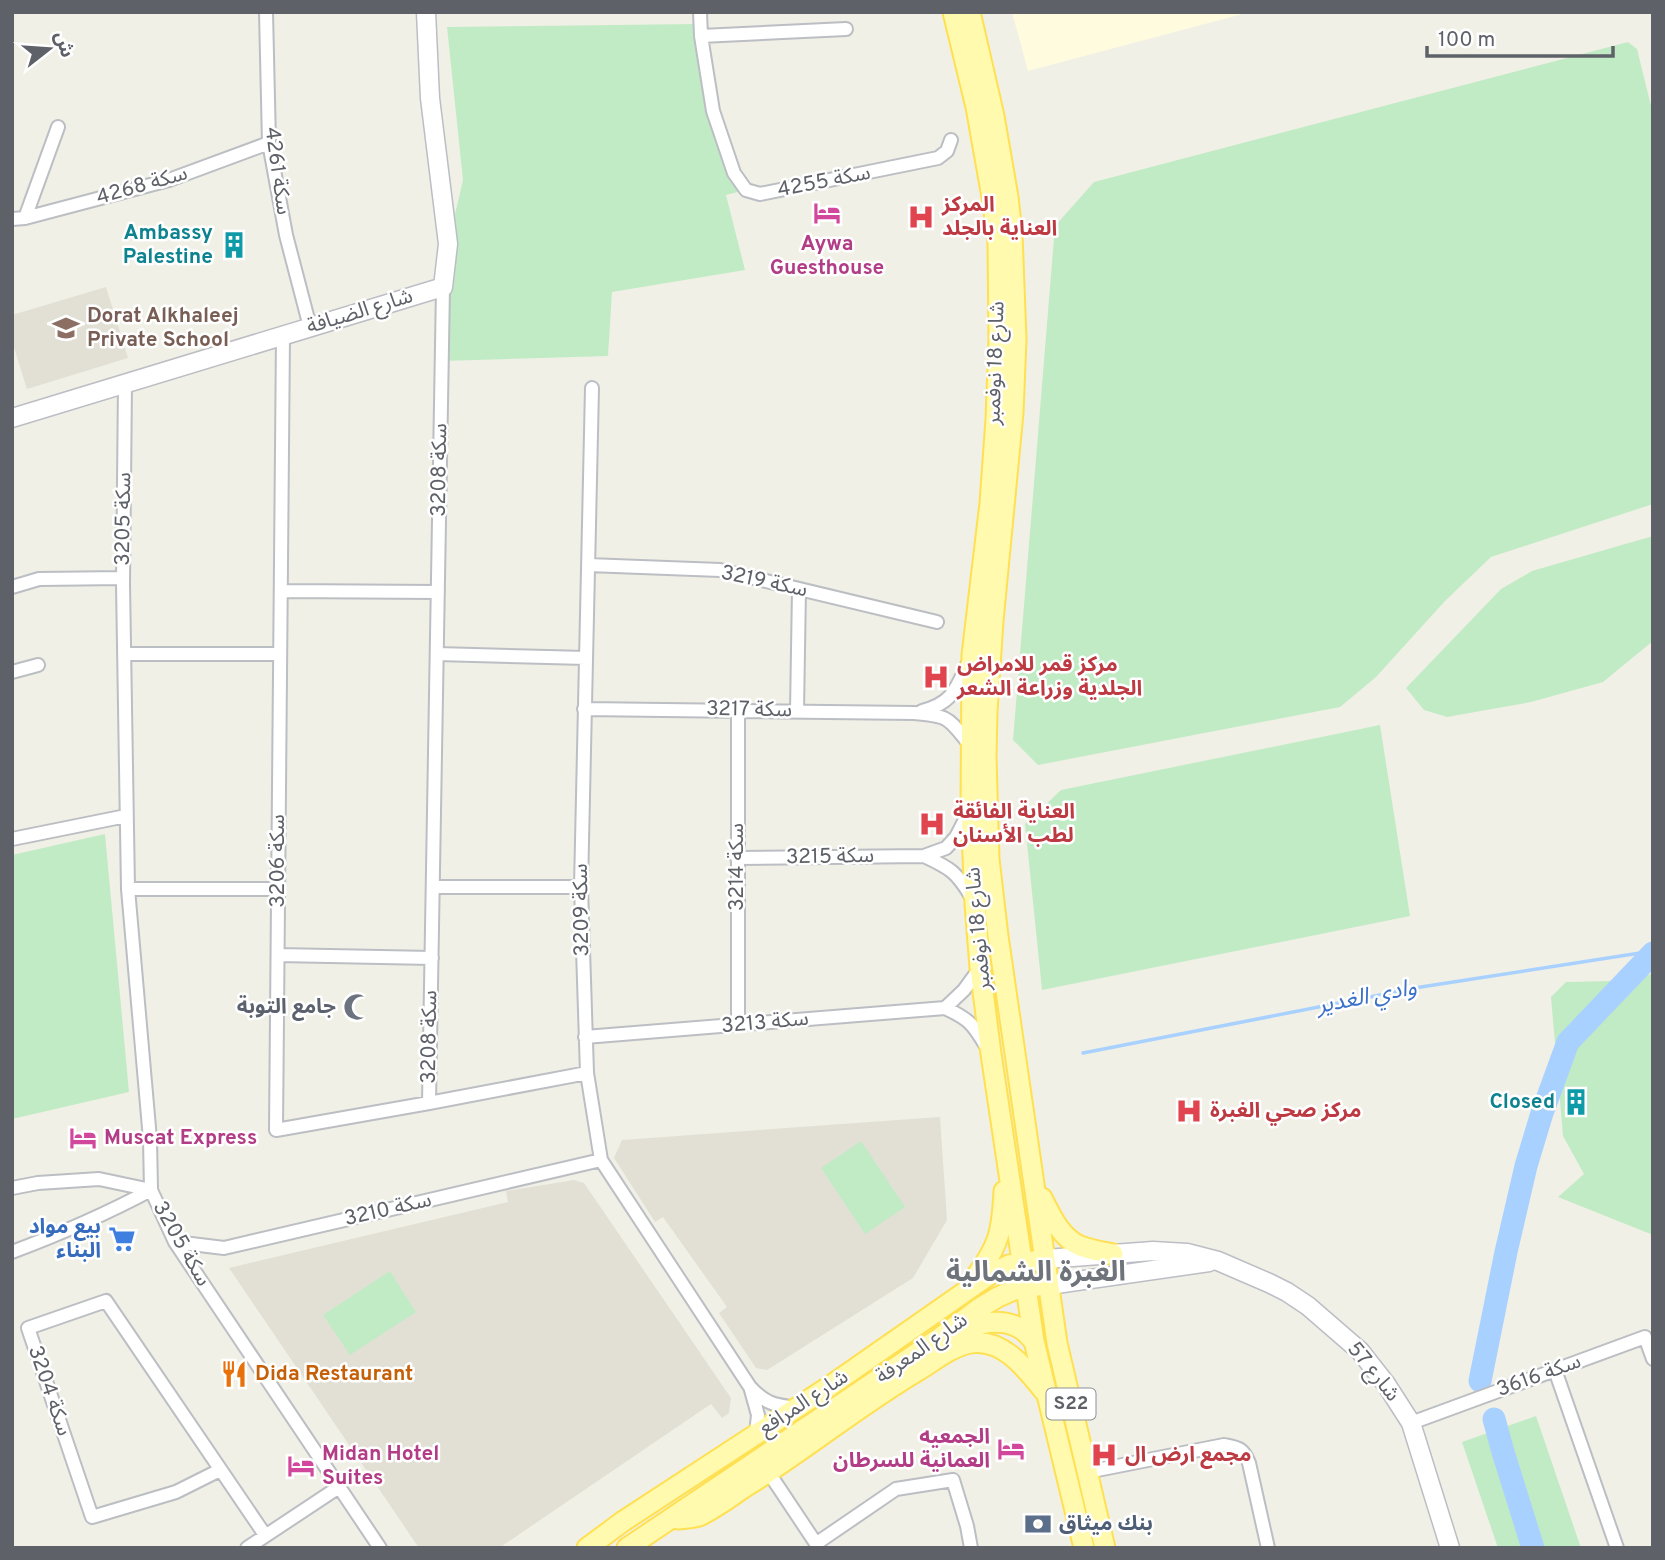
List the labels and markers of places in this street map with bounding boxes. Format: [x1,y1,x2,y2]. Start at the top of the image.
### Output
place label: المركز العناية بالجلد [941,192,1057,243]
hotel icon: Aywa Guesthouse [812,198,842,228]
hospital icon: المركز العناية بالجلد [906,202,936,232]
place label: Ambassy Palestine [123,220,213,271]
building icon: Ambassy Palestine [219,230,249,260]
place label: Aywa Guesthouse [770,231,884,282]
place label: Dorat Alkhaleej Private School [87,303,239,354]
school or university icon: Dorat Alkhaleej Private School [51,313,81,343]
place label: مركز قمر للامراض الجلدية وزراعة الشعر [956,652,1142,703]
hospital icon: مركز قمر للامراض الجلدية وزراعة الشعر [921,662,951,692]
place label: العناية الفائقة لطب الأسنان [953,799,1075,850]
hospital icon: العناية الفائقة لطب الأسنان [917,809,947,839]
mosque icon: جامع التوبة [342,992,372,1022]
place label: جامع التوبة [237,994,336,1021]
building icon: Closed [1561,1087,1591,1117]
place label: Closed [1489,1089,1555,1116]
hospital icon: مركز صحي الغبرة [1174,1096,1204,1126]
place label: مركز صحي الغبرة [1210,1098,1361,1126]
hotel icon: Muscat Express [68,1123,98,1153]
place label: Muscat Express [104,1125,257,1152]
place label: بيع مواد البناء [29,1214,101,1265]
supermarket icon: بيع مواد البناء [107,1224,137,1254]
restaurant icon: Dida Restaurant [219,1359,249,1389]
place label: Dida Restaurant [255,1361,413,1388]
place label: الجمعيه العمانية للسرطان [833,1424,990,1475]
hotel icon: الجمعيه العمانية للسرطان [996,1434,1026,1464]
hospital icon: مجمع ارض ال [1089,1440,1119,1470]
place label: Midan Hotel Suites [322,1441,439,1492]
place label: مجمع ارض ال [1125,1442,1251,1469]
hotel icon: Midan Hotel Suites [286,1451,316,1481]
bank icon: بنك ميثاق [1023,1509,1053,1539]
place label: بنك ميثاق [1059,1511,1153,1538]

